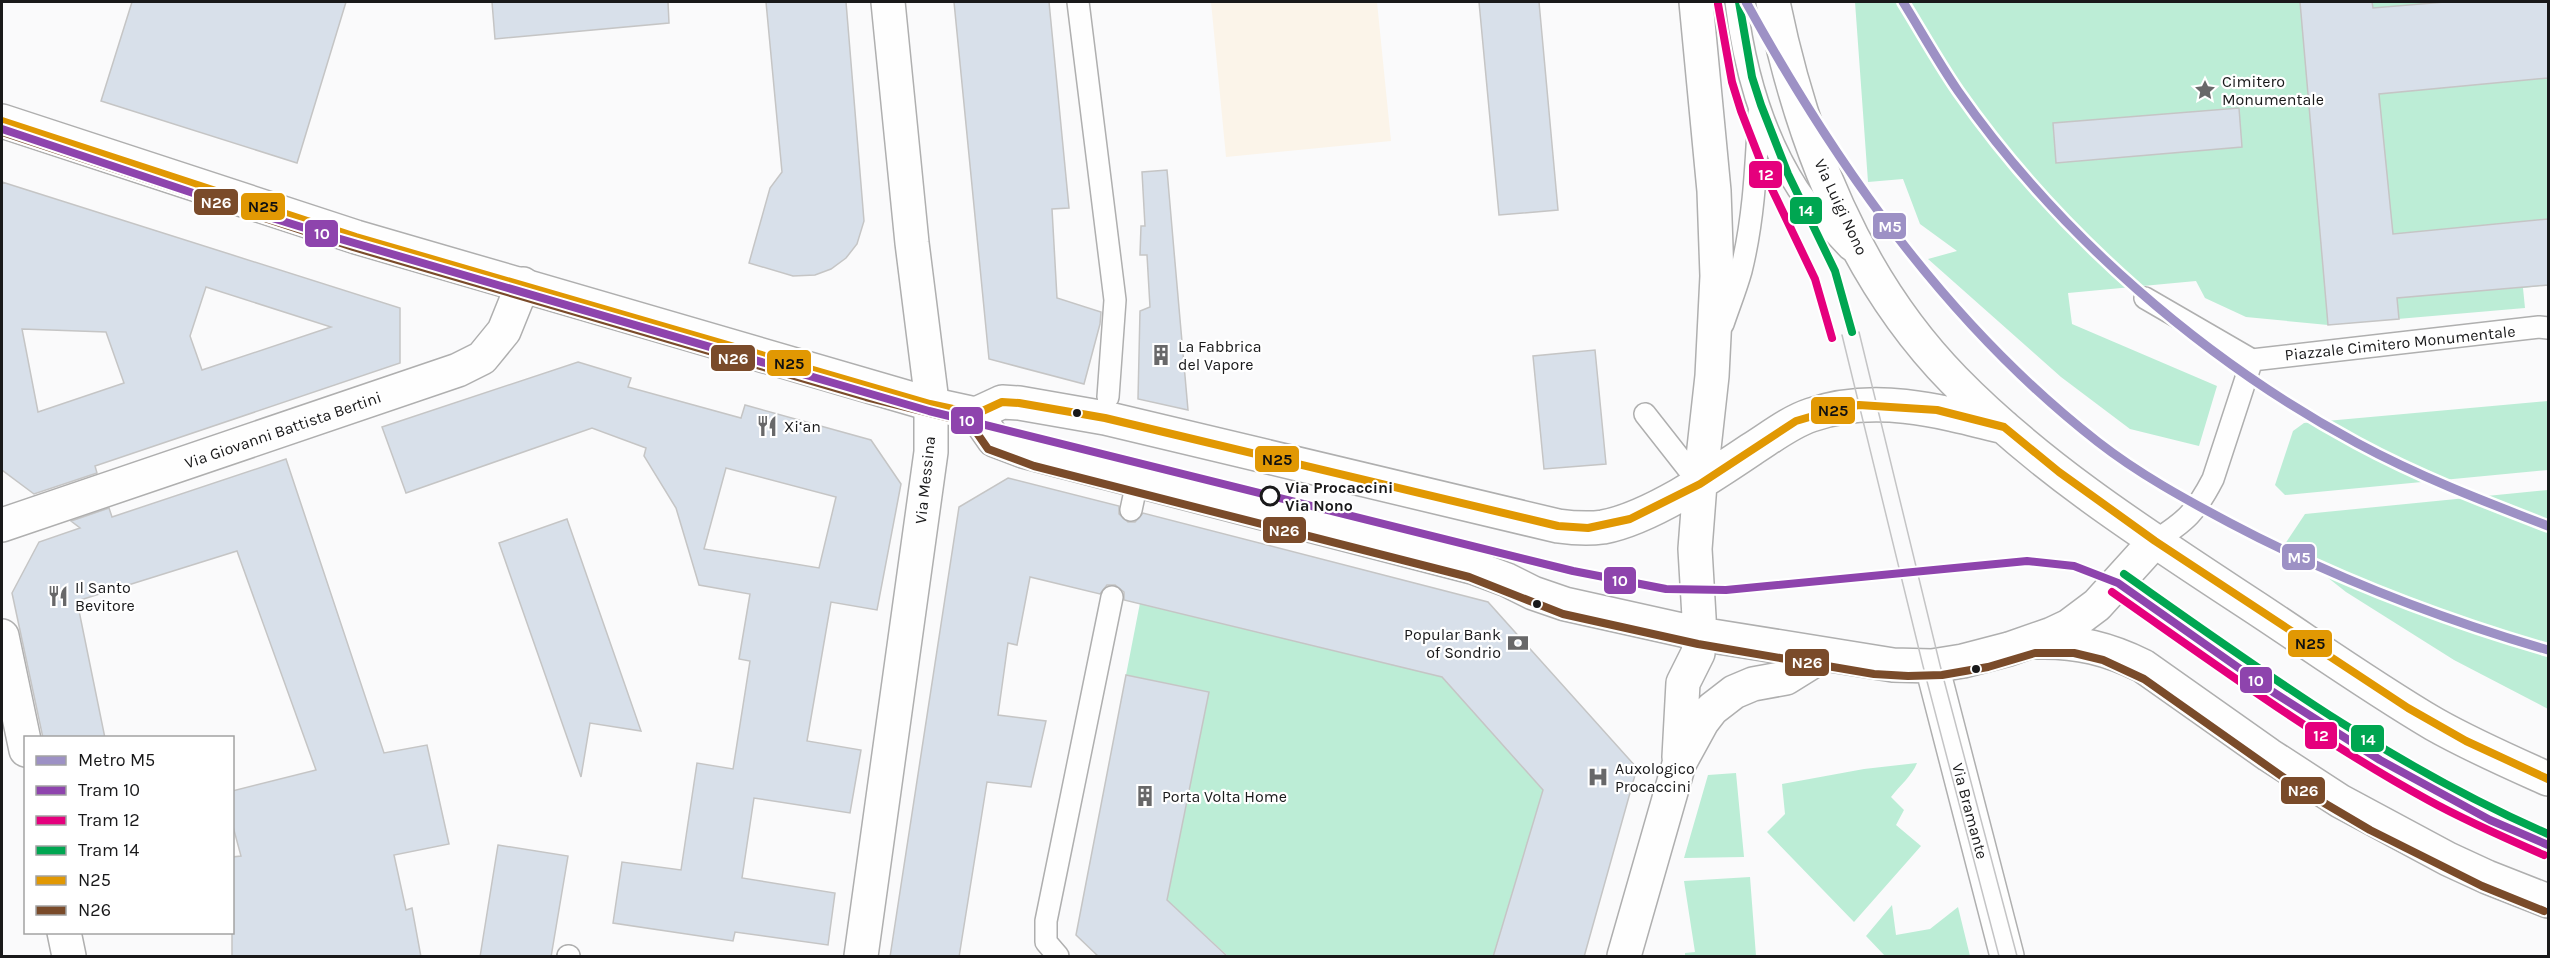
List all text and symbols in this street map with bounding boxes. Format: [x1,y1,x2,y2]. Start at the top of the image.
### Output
place label: Cimitero Monumentale [2222,72,2324,109]
place icon: Cimitero Monumentale [2193,78,2217,102]
street label: Via Luigi Nono [1810,156,1872,258]
line badge: 12 [1748,160,1783,189]
text: 12 [1758,165,1774,184]
line badge: N26 [193,188,239,216]
line badge: N25 [240,192,286,221]
text: N26 [201,193,231,212]
line badge: 14 [1789,196,1823,225]
text: N25 [248,197,278,216]
text: 14 [1798,201,1814,220]
line badge: M5 [1872,212,1907,240]
text: M5 [1878,217,1902,236]
line badge: 10 [304,219,339,248]
text: 10 [314,224,330,243]
street label: Piazzale Cimitero Monumentale [2284,321,2516,365]
place label: La Fabbrica del Vapore [1178,337,1261,374]
building icon: La Fabbrica del Vapore [1149,343,1173,367]
line badge: N26 [710,344,756,372]
text: N26 [718,349,748,368]
line badge: N25 [766,349,812,377]
text: N25 [774,354,804,373]
street label: Via Giovanni Battista Bertini [182,387,384,473]
line badge: N25 [1810,396,1856,425]
text: N25 [1818,401,1848,420]
line badge: 10 [950,406,984,435]
unlabelled marker [1071,407,1083,419]
text: 10 [959,411,975,430]
restaurant icon: Xi‘an [755,414,779,438]
place label: Xi‘an [784,417,821,436]
street label: Via Messina [911,435,939,525]
line badge: N25 [1254,445,1300,473]
text: N25 [1262,450,1292,469]
place label: Via Procaccini Via Nono [1285,478,1393,515]
marker: Via Procaccini Via Nono [1260,486,1280,506]
line badge: N26 [1262,516,1307,544]
text: N26 [1269,521,1299,540]
line badge: M5 [2281,543,2316,571]
text: M5 [2287,548,2311,567]
line badge: 10 [1603,566,1637,595]
text: 10 [1612,571,1628,590]
place label: Il Santo Bevitore [75,578,135,615]
restaurant icon: Il Santo Bevitore [46,584,70,608]
unlabelled marker [1531,598,1543,610]
place label: Popular Bank of Sondrio [1404,625,1501,662]
line badge: N25 [2287,629,2333,658]
bank icon: Popular Bank of Sondrio [1506,631,1530,655]
text: N25 [2295,634,2325,653]
line badge: N26 [1784,648,1830,677]
text: N26 [1792,653,1822,672]
unlabelled marker [1970,663,1982,675]
line badge: 10 [2239,666,2273,694]
text: 10 [2248,671,2264,690]
line badge: 12 [2304,721,2338,750]
line badge: 14 [2350,724,2385,753]
text: 12 [2313,726,2329,745]
text: 14 [2360,730,2376,749]
legend [24,736,234,934]
text: Metro M5 [78,749,155,771]
place label: Auxologico Procaccini [1615,759,1695,796]
street label: Via Bramante [1948,761,1992,861]
hospital icon: Auxologico Procaccini [1586,765,1610,789]
line badge: N26 [2280,776,2326,805]
text: Tram 10 [78,779,140,801]
text: N26 [2288,781,2318,800]
building icon: Porta Volta Home [1133,784,1157,808]
place label: Porta Volta Home [1162,787,1287,806]
text: Tram 12 [78,809,140,831]
text: Tram 14 [78,839,139,861]
text: N25 [78,869,111,891]
text: N26 [78,899,111,921]

